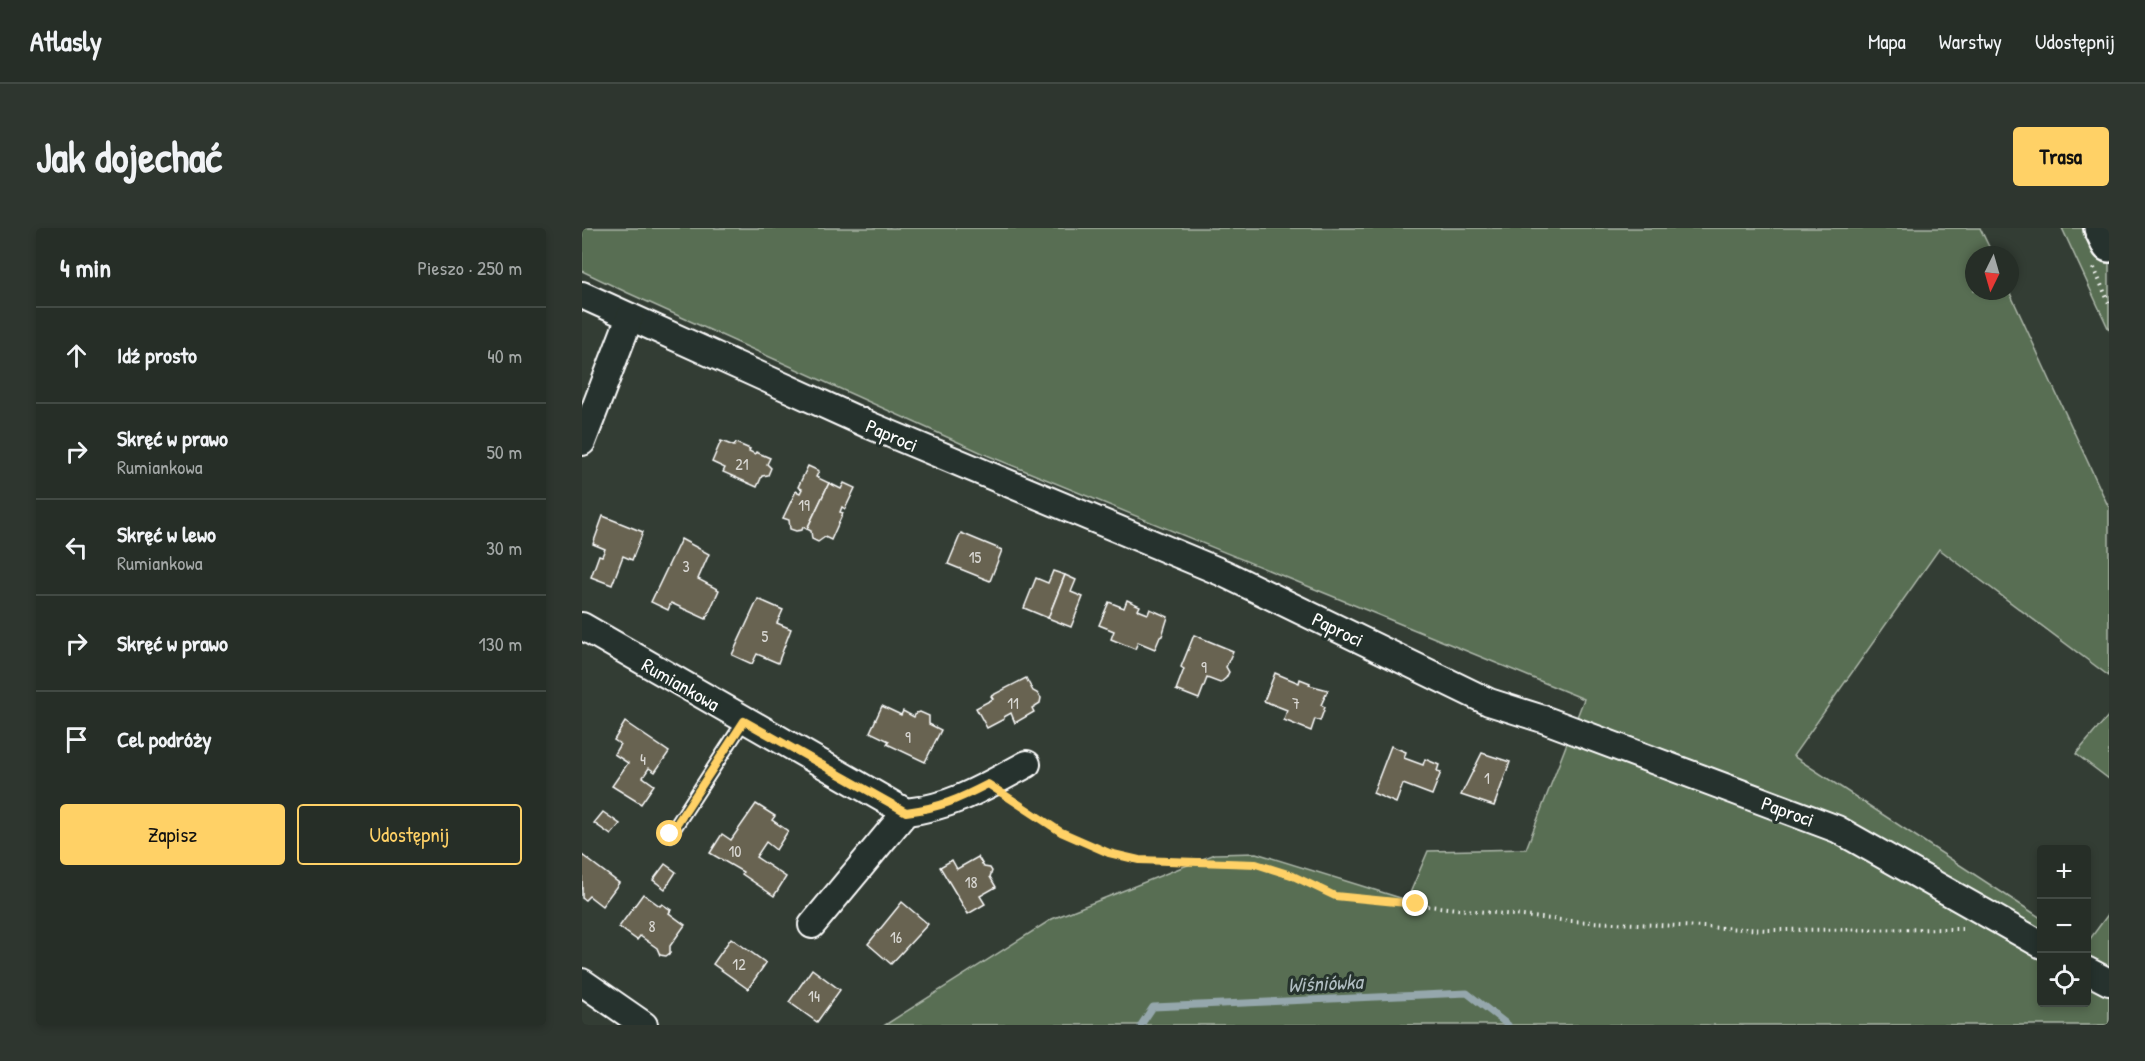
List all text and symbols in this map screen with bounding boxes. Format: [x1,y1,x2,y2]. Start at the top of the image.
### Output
text: Atlasly [30,22,102,60]
text: Mapa [1868,27,1906,56]
text: Warstwy [1939,27,2002,56]
text: Udostępnij [2035,27,2115,56]
button: Trasa [2013,127,2109,186]
text: Jak dojechać [36,128,222,185]
north arrow [1965,246,2019,300]
text: 4 min [60,250,111,285]
text: Pieszo · 250 m [417,254,522,281]
icon: ahead [60,339,93,372]
text: Idź prosto [117,340,197,370]
text: 40 m [487,342,522,369]
street label: Paproci [862,412,922,458]
text: Skręć w prawo [117,423,228,453]
icon: right [60,435,93,468]
text: 50 m [486,438,522,465]
text: Rumiankowa [117,453,203,480]
house number: 21 [735,453,749,475]
house number: 19 [798,494,810,516]
text: Skręć w lewo [117,519,216,549]
icon: left [60,531,93,564]
text: 30 m [486,534,522,561]
house number: 15 [969,546,982,568]
text: Rumiankowa [117,549,203,576]
house number: 3 [682,555,690,577]
street label: Paproci [1308,605,1368,653]
house number: 5 [762,625,769,647]
icon: right [60,627,93,660]
text: Skręć w prawo [117,628,228,658]
text: 130 m [479,630,522,657]
street label: Rumiankowa [637,651,725,717]
house number: 9 [1201,656,1207,678]
house number: 11 [1007,692,1019,714]
house number: 7 [1292,692,1300,714]
icon: arrive [60,723,93,756]
text: Cel podróży [117,724,212,754]
house number: 9 [905,726,911,748]
house number: 4 [640,748,646,770]
house number: 1 [1484,767,1490,789]
street label: Paproci [1758,789,1818,833]
button: Zapisz [60,804,285,865]
button: Udostępnij [297,804,522,865]
route start [656,820,682,846]
house number: 10 [729,840,741,862]
map controls [2037,845,2091,1007]
button: + [2037,845,2091,899]
house number: 18 [965,871,977,893]
route end [1402,890,1428,916]
button: − [2037,899,2091,953]
house number: 8 [649,915,656,937]
house number: 16 [890,926,902,948]
house number: 12 [732,953,746,975]
button: locate [2037,953,2091,1007]
water label: Wiśniówka [1287,966,1366,999]
house number: 14 [808,985,820,1007]

